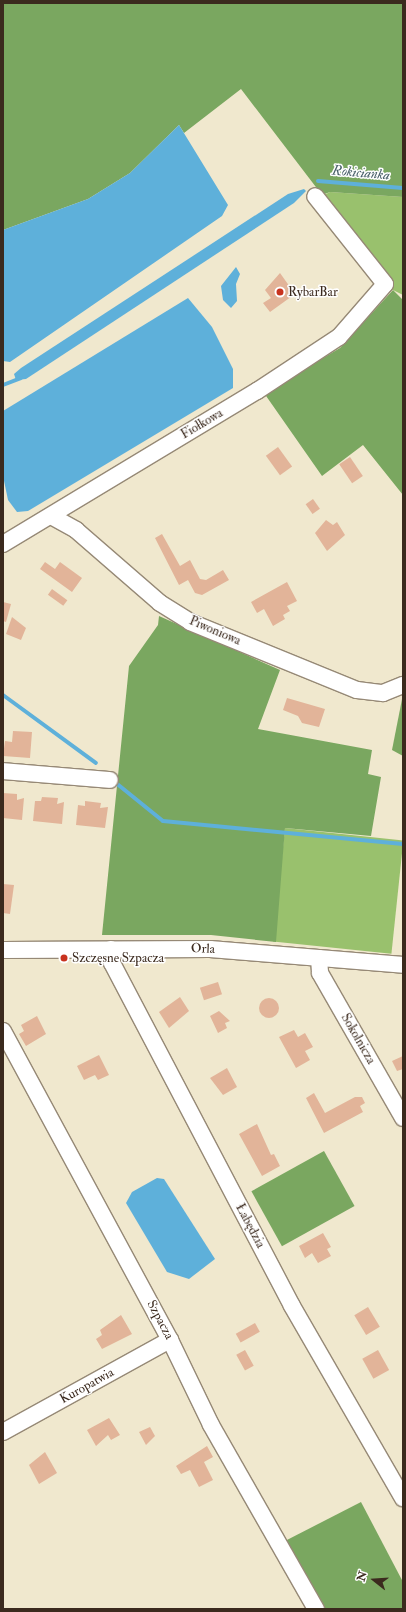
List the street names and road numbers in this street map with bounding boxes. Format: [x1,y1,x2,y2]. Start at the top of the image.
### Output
street label: Fiołkowa [178,405,226,443]
street label: Piwoniowa [187,613,243,649]
street label: Orla [191,941,215,957]
street label: Sokolnicza [337,1011,379,1067]
street label: Łabędzia [232,1201,268,1251]
street label: Szpacza [143,1298,177,1342]
street label: Kuropatwia [57,1365,117,1407]

